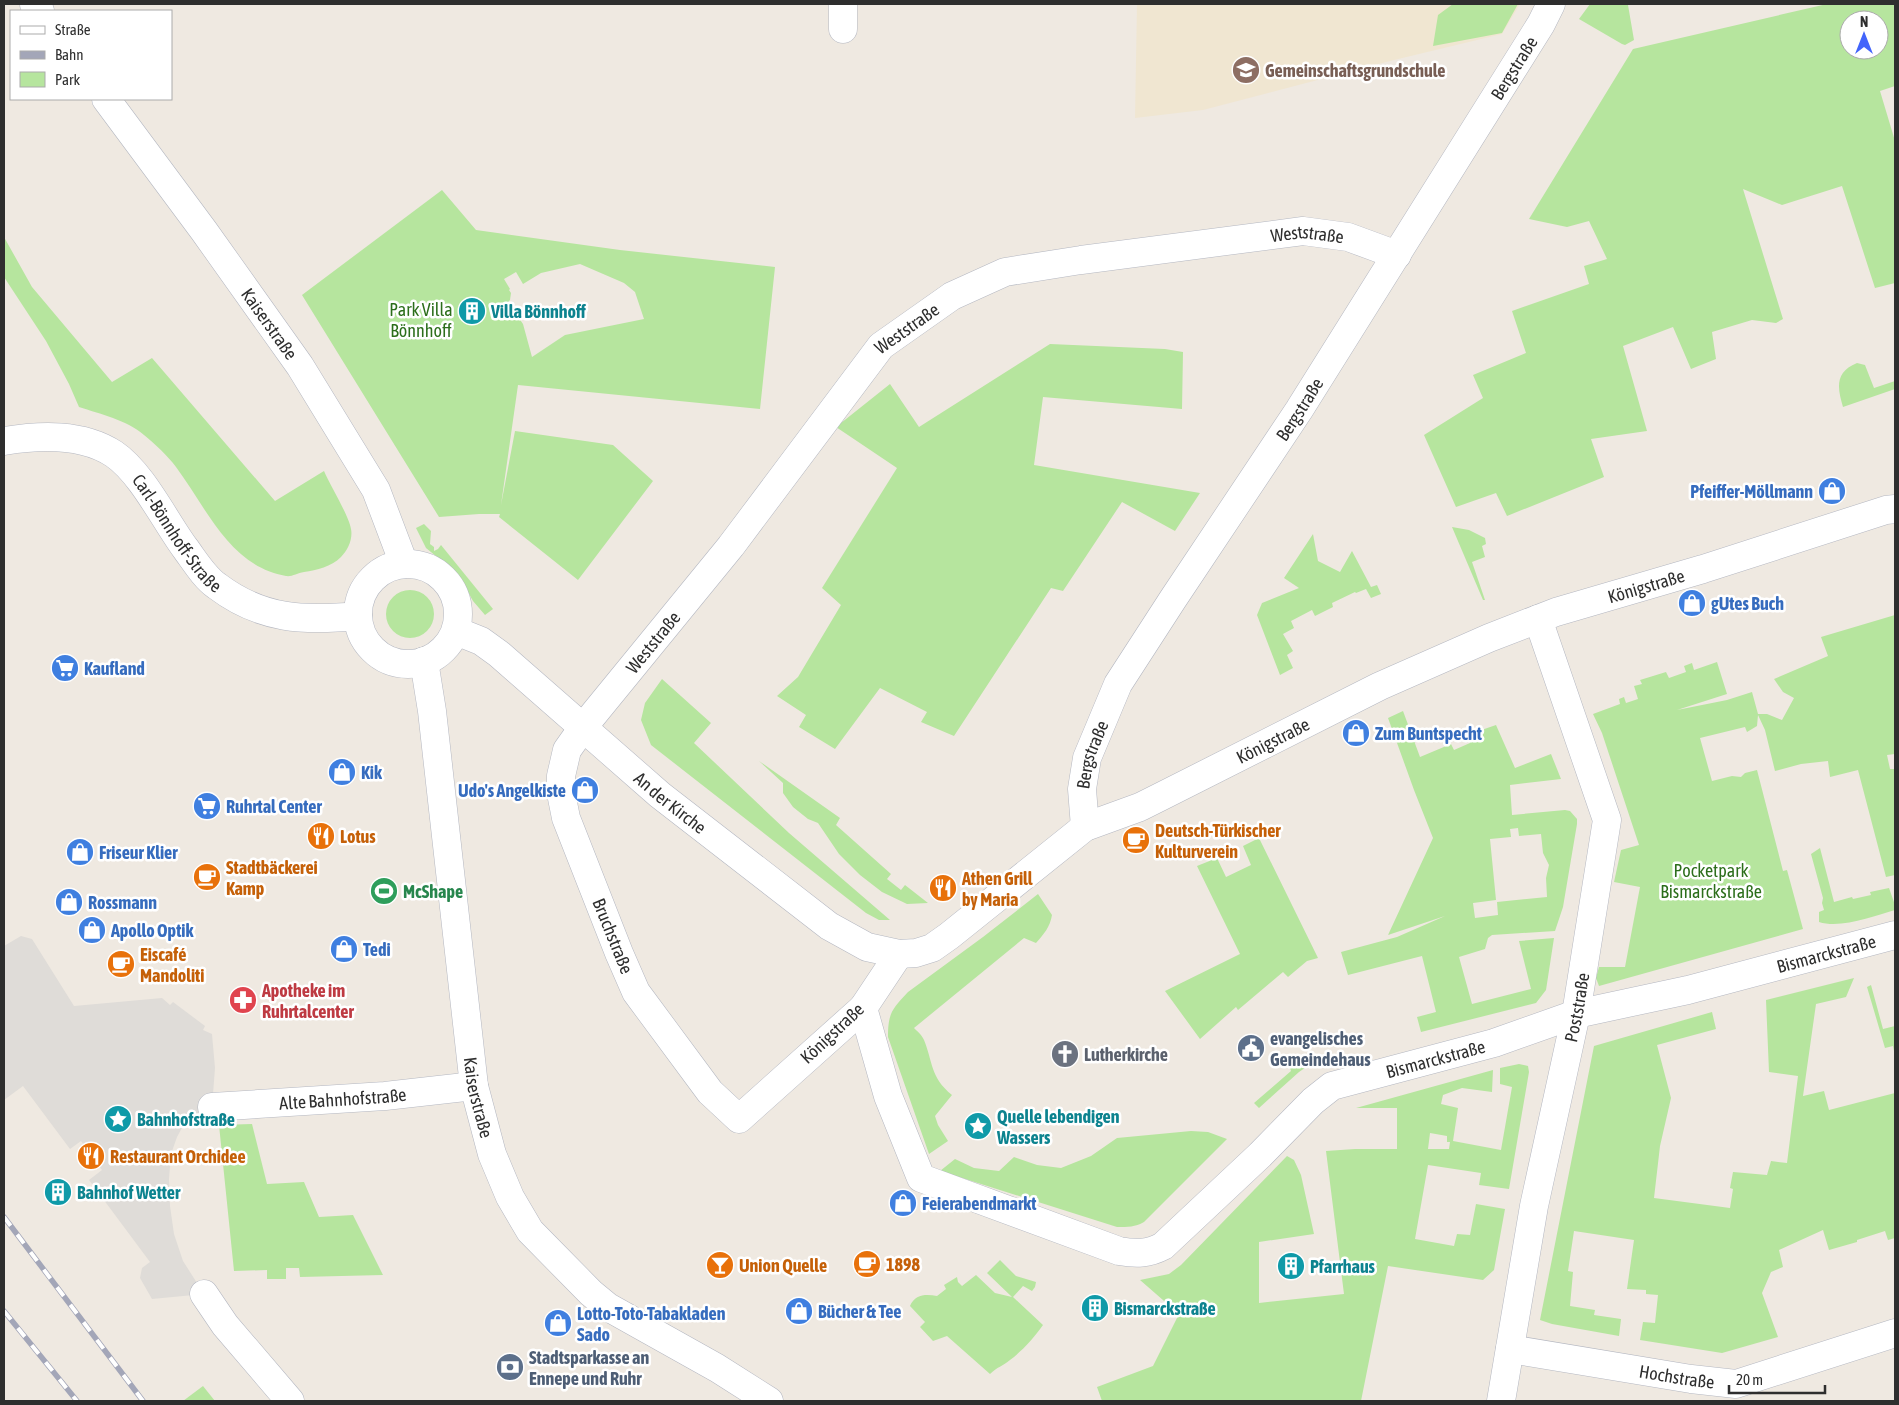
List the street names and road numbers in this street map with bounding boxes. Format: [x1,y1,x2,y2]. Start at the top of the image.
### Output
street label: Bergstraße [1486,32,1541,103]
street label: Weststraße [1269,221,1345,247]
street label: Kaiserstraße [237,284,302,363]
street label: Weststraße [870,298,943,358]
street label: Bergstraße [1271,374,1327,445]
street label: Carl-Bönnhoff-Straße [128,470,226,596]
street label: Königstraße [1605,565,1687,607]
street label: Weststraße [621,607,684,677]
street label: Königstraße [1233,713,1313,767]
street label: Bergstraße [1072,717,1112,790]
street label: An der Kirche [630,767,711,838]
street label: Bruchstraße [588,895,638,977]
street label: Bismarckstraße [1774,930,1878,977]
street label: Poststraße [1560,971,1593,1044]
street label: Königstraße [796,998,868,1068]
street label: Bismarckstraße [1384,1035,1487,1082]
street label: Kaiserstraße [460,1056,498,1140]
street label: Alte Bahnhofstraße [279,1083,407,1113]
street label: Hochstraße [1638,1360,1715,1392]

